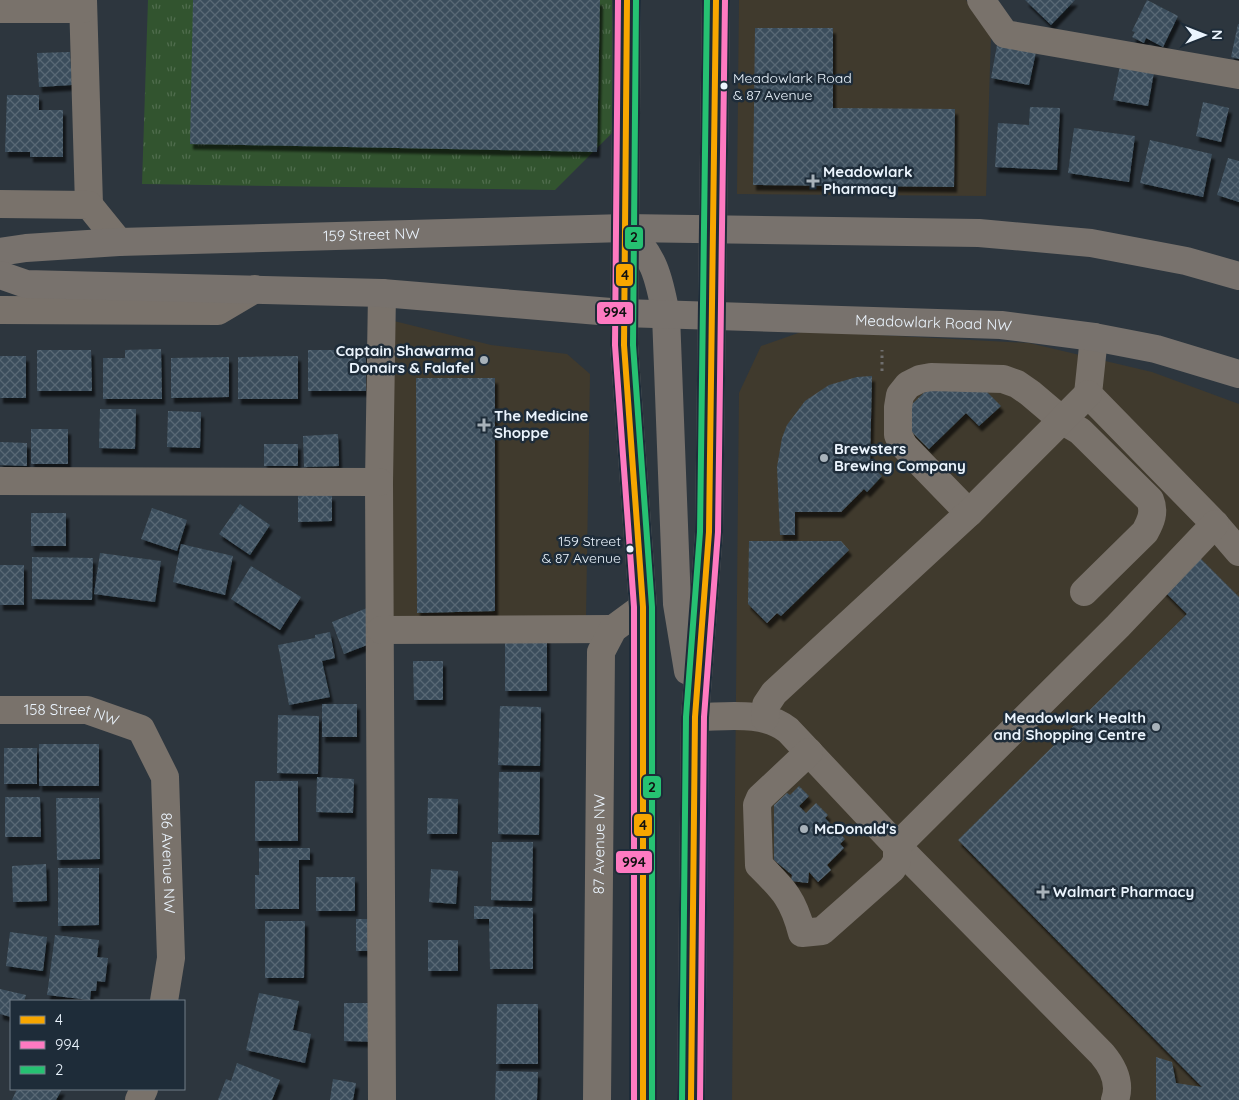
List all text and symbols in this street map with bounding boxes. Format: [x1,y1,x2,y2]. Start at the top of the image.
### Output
north arrow [1179,10,1229,60]
text: N [1208,30,1226,40]
place label: Meadowlark Road & 87 Avenue [733,69,852,104]
marker: Meadowlark Road & 87 Avenue [719,81,729,91]
place label: Meadowlark Pharmacy [823,162,912,198]
marker: Meadowlark Pharmacy [807,175,819,187]
street label: 159 Street NW [323,224,421,245]
line badge: 2 [624,226,644,250]
text: 2 [630,228,638,246]
line badge: 4 [615,263,634,287]
text: 4 [621,266,629,284]
line badge: 994 [596,301,634,325]
text: 994 [603,303,627,321]
street label: Meadowlark Road NW [855,310,1013,335]
place label: Captain Shawarma Donairs & Falafel [336,341,474,377]
marker: Captain Shawarma Donairs & Falafel [478,354,490,366]
place label: The Medicine Shoppe [494,406,589,442]
marker: The Medicine Shoppe [478,419,490,431]
place label: Brewsters Brewing Company [834,439,966,475]
marker: Brewsters Brewing Company [818,452,830,464]
place label: 159 Street & 87 Avenue [542,532,621,567]
marker: 159 Street & 87 Avenue [625,544,635,554]
street label: 158 Street NW [24,700,122,730]
place label: Meadowlark Health and Shopping Centre [993,708,1146,744]
marker: Meadowlark Health and Shopping Centre [1150,721,1162,733]
line badge: 2 [642,775,662,799]
text: 2 [648,778,656,796]
street label: 87 Avenue NW [589,793,609,894]
street label: 86 Avenue NW [157,812,180,914]
line badge: 4 [633,813,653,837]
text: 4 [639,816,647,834]
place label: McDonald's [814,819,896,838]
marker: McDonald's [798,823,810,835]
line badge: 994 [615,850,653,874]
text: 994 [622,853,646,871]
place label: Walmart Pharmacy [1053,882,1194,901]
marker: Walmart Pharmacy [1037,886,1049,898]
legend [10,1000,185,1090]
text: 4 [55,1010,63,1029]
text: 994 [55,1035,80,1054]
text: 2 [55,1060,63,1079]

